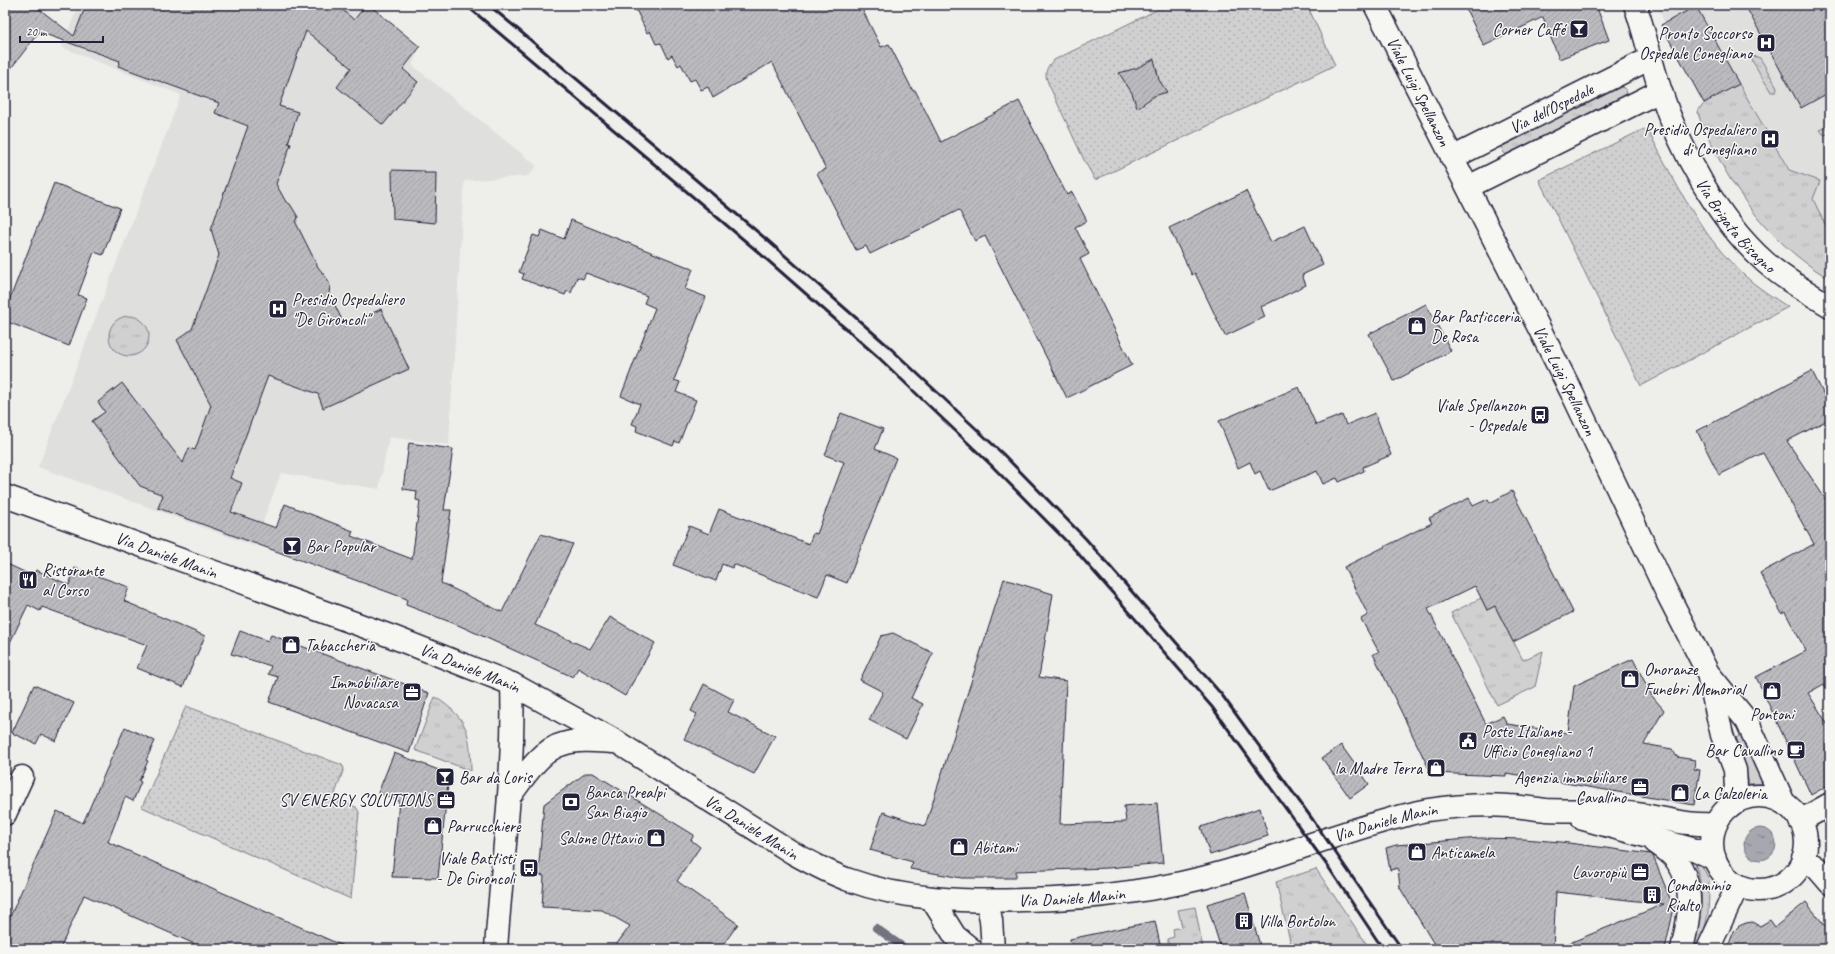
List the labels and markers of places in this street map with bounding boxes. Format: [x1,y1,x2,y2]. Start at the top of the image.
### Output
bar icon: Corner Caffé [1568,18,1590,40]
place label: Corner Caffé [1492,19,1567,40]
place label: Pronto Soccorso Ospedale Conegliano [1639,23,1754,64]
hospital icon: Pronto Soccorso Ospedale Conegliano [1755,32,1777,54]
place label: Presidio Ospedaliero di Conegliano [1644,119,1757,160]
hospital icon: Presidio Ospedaliero di Conegliano [1759,128,1781,150]
place label: Presidio Ospedaliero "De Gironcoli" [292,289,405,330]
hospital icon: Presidio Ospedaliero "De Gironcoli" [267,298,289,320]
place label: Bar Pasticceria De Rosa [1431,306,1522,347]
shop icon: Bar Pasticceria De Rosa [1406,315,1428,337]
place label: Viale Spellanzon - Ospedale [1436,395,1527,436]
bus stop icon: Viale Spellanzon - Ospedale [1529,404,1551,426]
bar icon: Bar Popular [281,535,303,557]
place label: Bar Popular [306,536,377,557]
place label: Ristorante al Corso [42,560,105,601]
restaurant icon: Ristorante al Corso [17,569,39,591]
shop icon: Tabaccheria [280,634,302,656]
place label: Tabaccheria [305,635,376,656]
place label: Onoranze Funebri Memorial [1644,659,1748,700]
shop icon: Onoranze Funebri Memorial [1619,668,1641,690]
place label: Immobiliare Novacasa [330,672,400,713]
shop icon: Pontoni [1761,680,1783,702]
office icon: Immobiliare Novacasa [401,681,423,703]
place label: Pontoni [1750,704,1797,725]
place label: Poste Italiane - Ufficio Conegliano 1 [1482,721,1594,762]
public building icon: Poste Italiane - Ufficio Conegliano 1 [1457,730,1479,752]
cafe icon: Bar Cavallino [1785,739,1807,761]
place label: Bar Cavallino [1705,740,1784,761]
shop icon: la Madre Terra [1425,757,1447,779]
place label: la Madre Terra [1335,758,1423,779]
bar icon: Bar da Loris [434,766,456,788]
place label: Bar da Loris [459,767,534,788]
place label: Agenzia immobiliare Cavallino [1514,767,1627,808]
office icon: Agenzia immobiliare Cavallino [1629,776,1651,798]
place label: Banca Prealpi San Biagio [585,782,667,823]
shop icon: La Calzoleria [1669,782,1691,804]
place label: La Calzoleria [1694,783,1769,804]
office icon: SV ENERGY SOLUTIONS [435,789,457,811]
place label: SV ENERGY SOLUTIONS [279,790,435,811]
bank icon: Banca Prealpi San Biagio [560,791,582,813]
shop icon: Parrucchiere [422,815,444,837]
place label: Parrucchiere [447,816,522,837]
shop icon: Salone Ottavio [645,827,667,849]
place label: Salone Ottavio [558,828,643,849]
shop icon: Abitami [948,836,970,858]
place label: Abitami [973,837,1020,858]
shop icon: Anticamela [1406,841,1428,863]
place label: Anticamela [1431,842,1496,863]
place label: Viale Battisti - De Gironcoli [436,848,518,889]
bus stop icon: Viale Battisti - De Gironcoli [518,857,540,879]
office icon: Lavoropiù [1629,861,1651,883]
place label: Lavoropiù [1572,862,1628,883]
place label: Condominio Rialto [1666,875,1732,916]
building icon: Condominio Rialto [1641,884,1663,906]
building icon: Villa Bortolon [1233,910,1255,932]
place label: Villa Bortolon [1258,911,1337,932]

